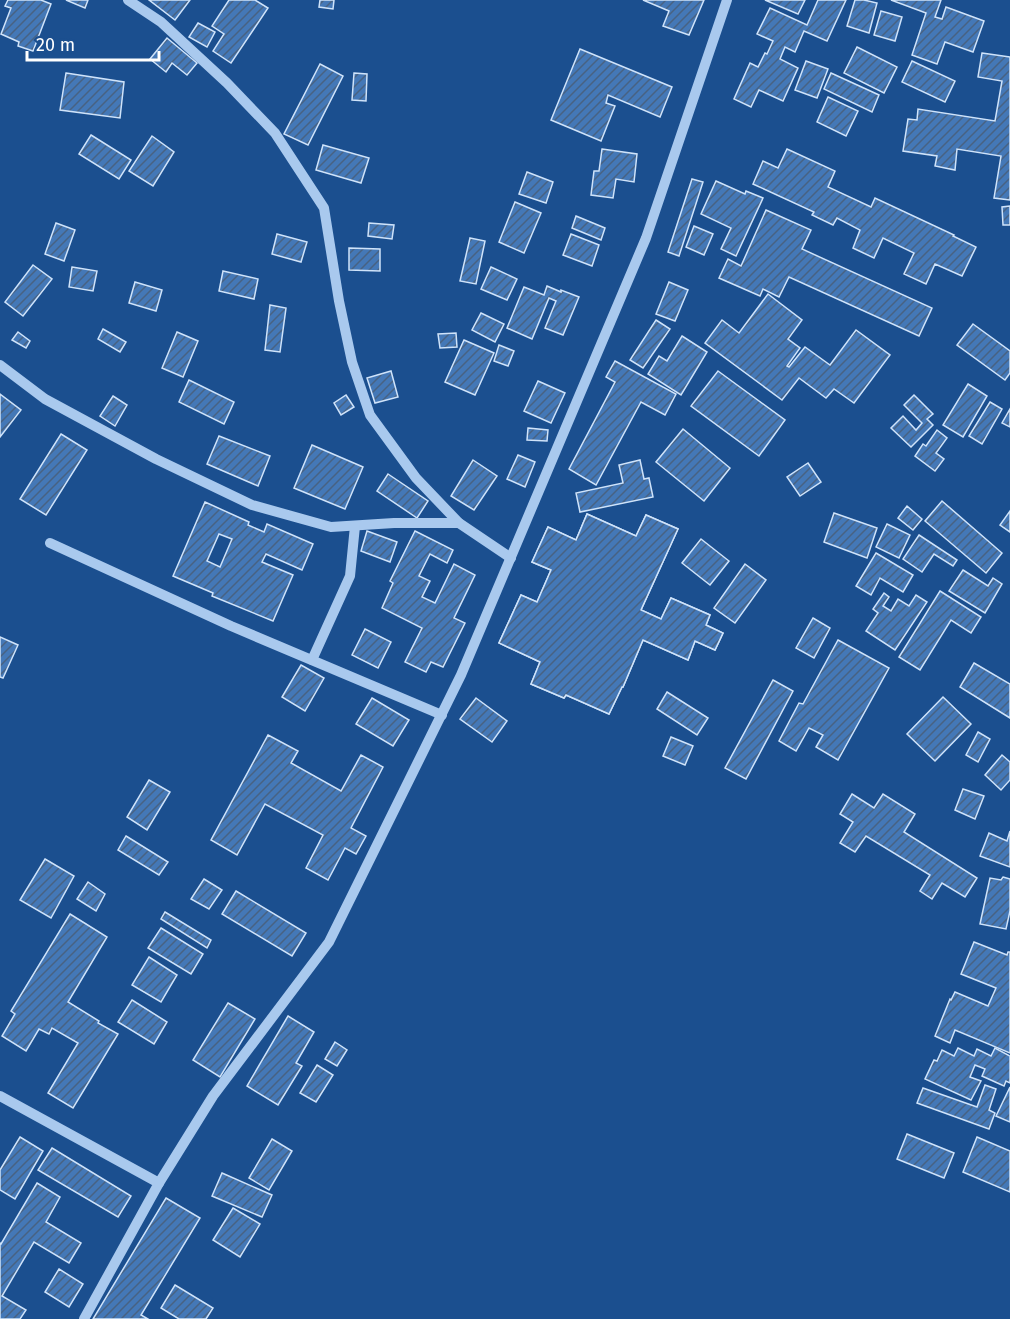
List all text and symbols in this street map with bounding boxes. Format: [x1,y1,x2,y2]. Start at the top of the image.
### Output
scale bar [27,24,159,62]
text: 20 m [36,34,75,56]

